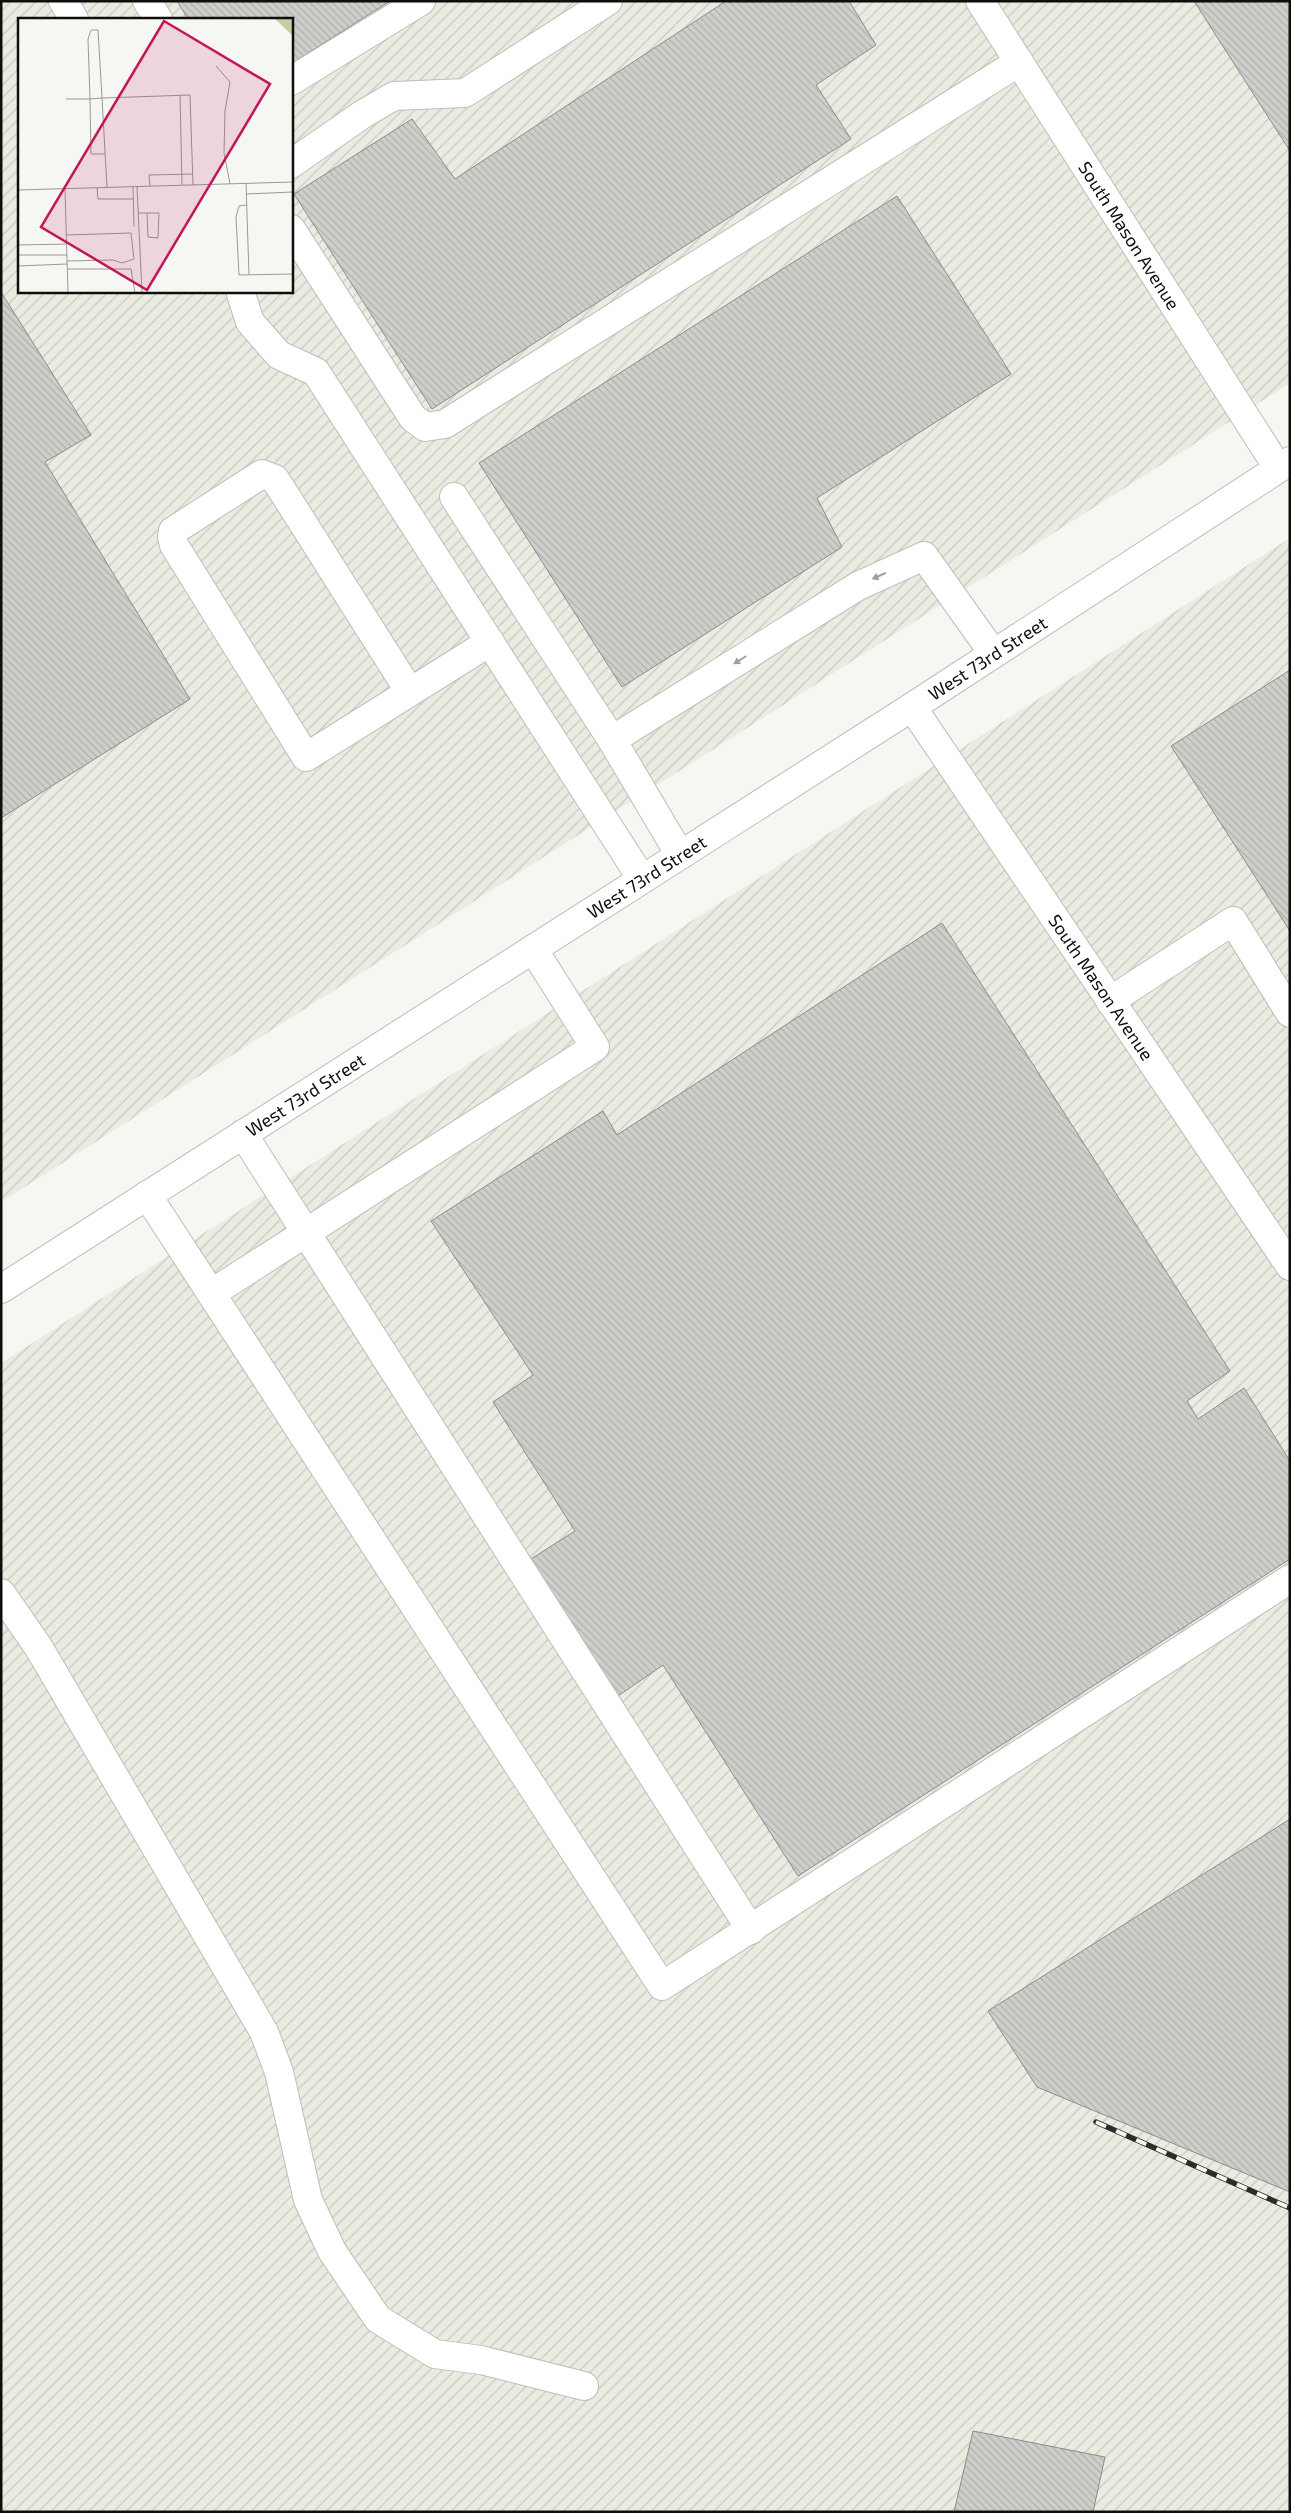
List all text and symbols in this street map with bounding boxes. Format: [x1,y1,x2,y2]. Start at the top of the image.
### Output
inset map [18,18,292,292]
street label: South Mason Avenue [1074,157,1185,314]
one-way arrow [872,572,886,580]
street label: West 73rd Street [924,611,1051,705]
one-way arrow [734,655,747,664]
street label: West 73rd Street [583,830,710,923]
street label: South Mason Avenue [1044,910,1158,1064]
street label: West 73rd Street [242,1048,369,1141]

